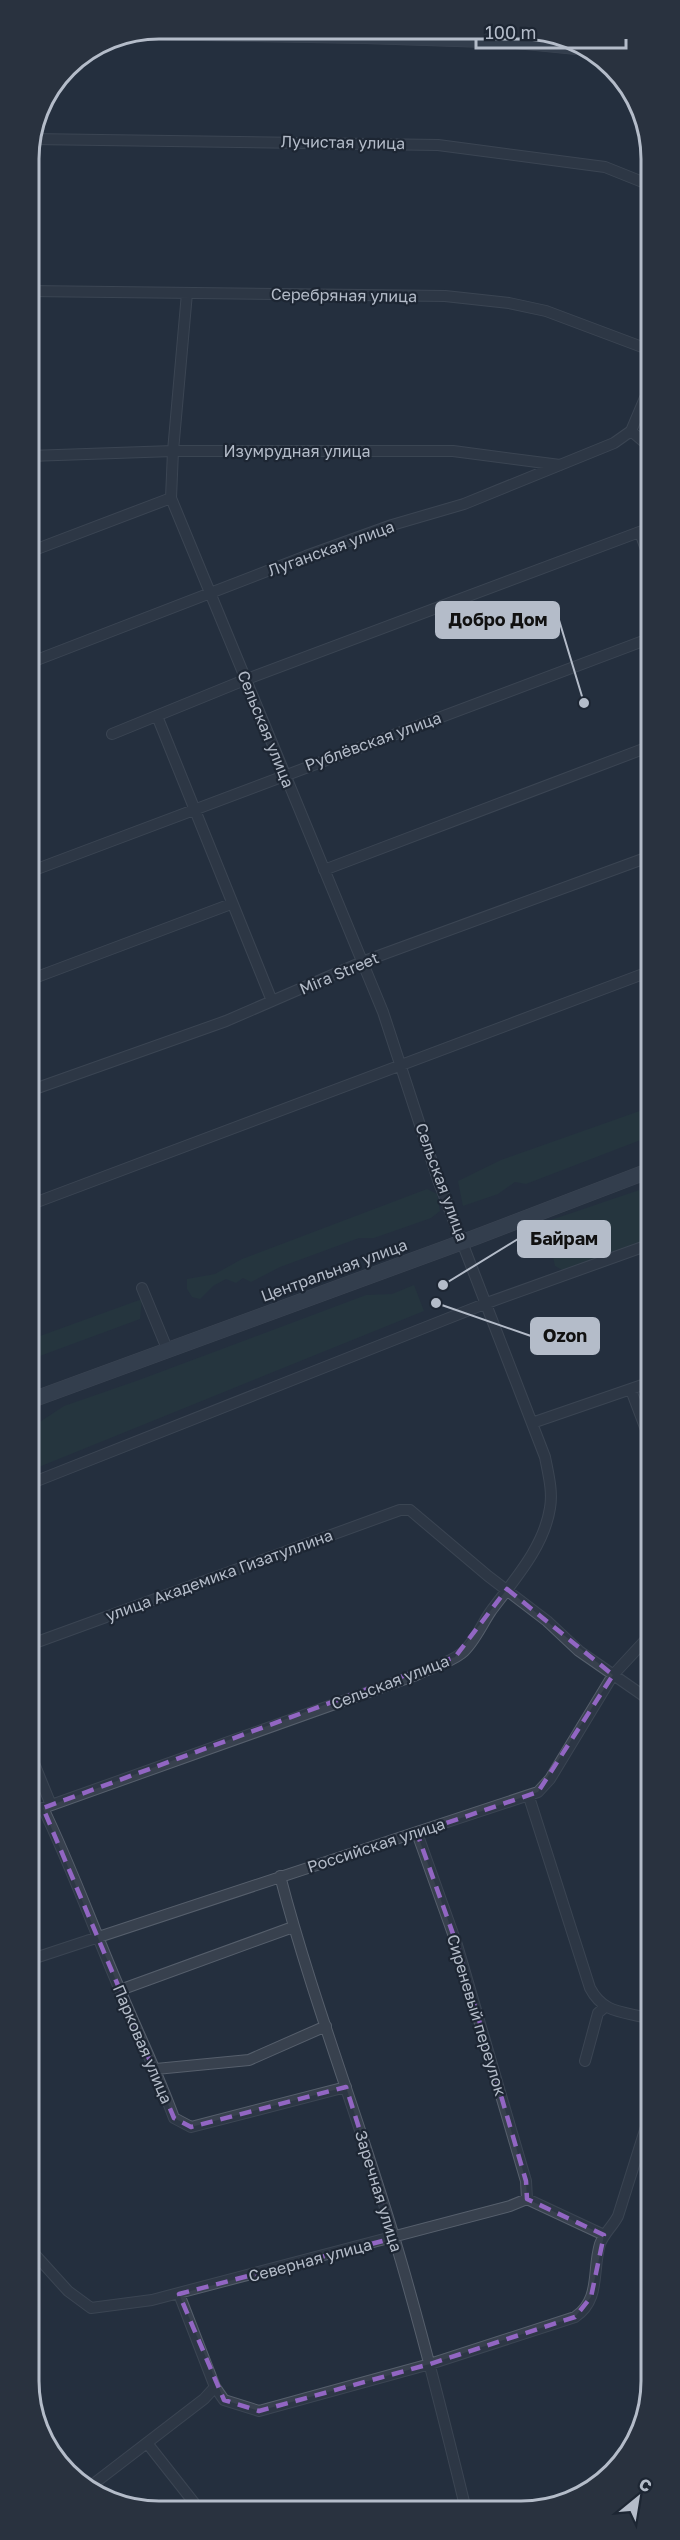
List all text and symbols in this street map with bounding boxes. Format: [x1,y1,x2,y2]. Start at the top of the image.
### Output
scale bar [476,12,626,50]
text: 100 m [485,21,536,43]
street label: Лучистая улица [281,131,405,153]
street label: Серебряная улица [271,284,417,306]
street label: Изумрудная улица [223,441,371,461]
street label: Луганская улица [265,516,397,580]
callout: Добро Дом [436,602,559,638]
text: Добро Дом [449,608,547,630]
street label: Сельская улица [233,667,299,791]
street label: Рублёвская улица [302,707,444,775]
street label: Mira Street [296,947,382,999]
street label: Сельская улица [411,1120,473,1244]
callout: Байрам [518,1221,610,1257]
text: Байрам [530,1227,598,1249]
street label: Центральная улица [258,1234,410,1306]
callout: Ozon [531,1318,599,1354]
text: Ozon [543,1324,587,1346]
street label: улица Академика Гизатуллина [103,1525,335,1625]
street label: Сельская улица [328,1650,452,1714]
street label: Российская улица [305,1813,447,1877]
street label: Сиреневый переулок [443,1932,511,2098]
street label: Парковая улица [109,1981,177,2107]
street label: Заречная улица [351,2128,407,2254]
street label: Северная улица [246,2234,374,2286]
north arrow [608,2468,668,2528]
text: С [636,2474,655,2497]

